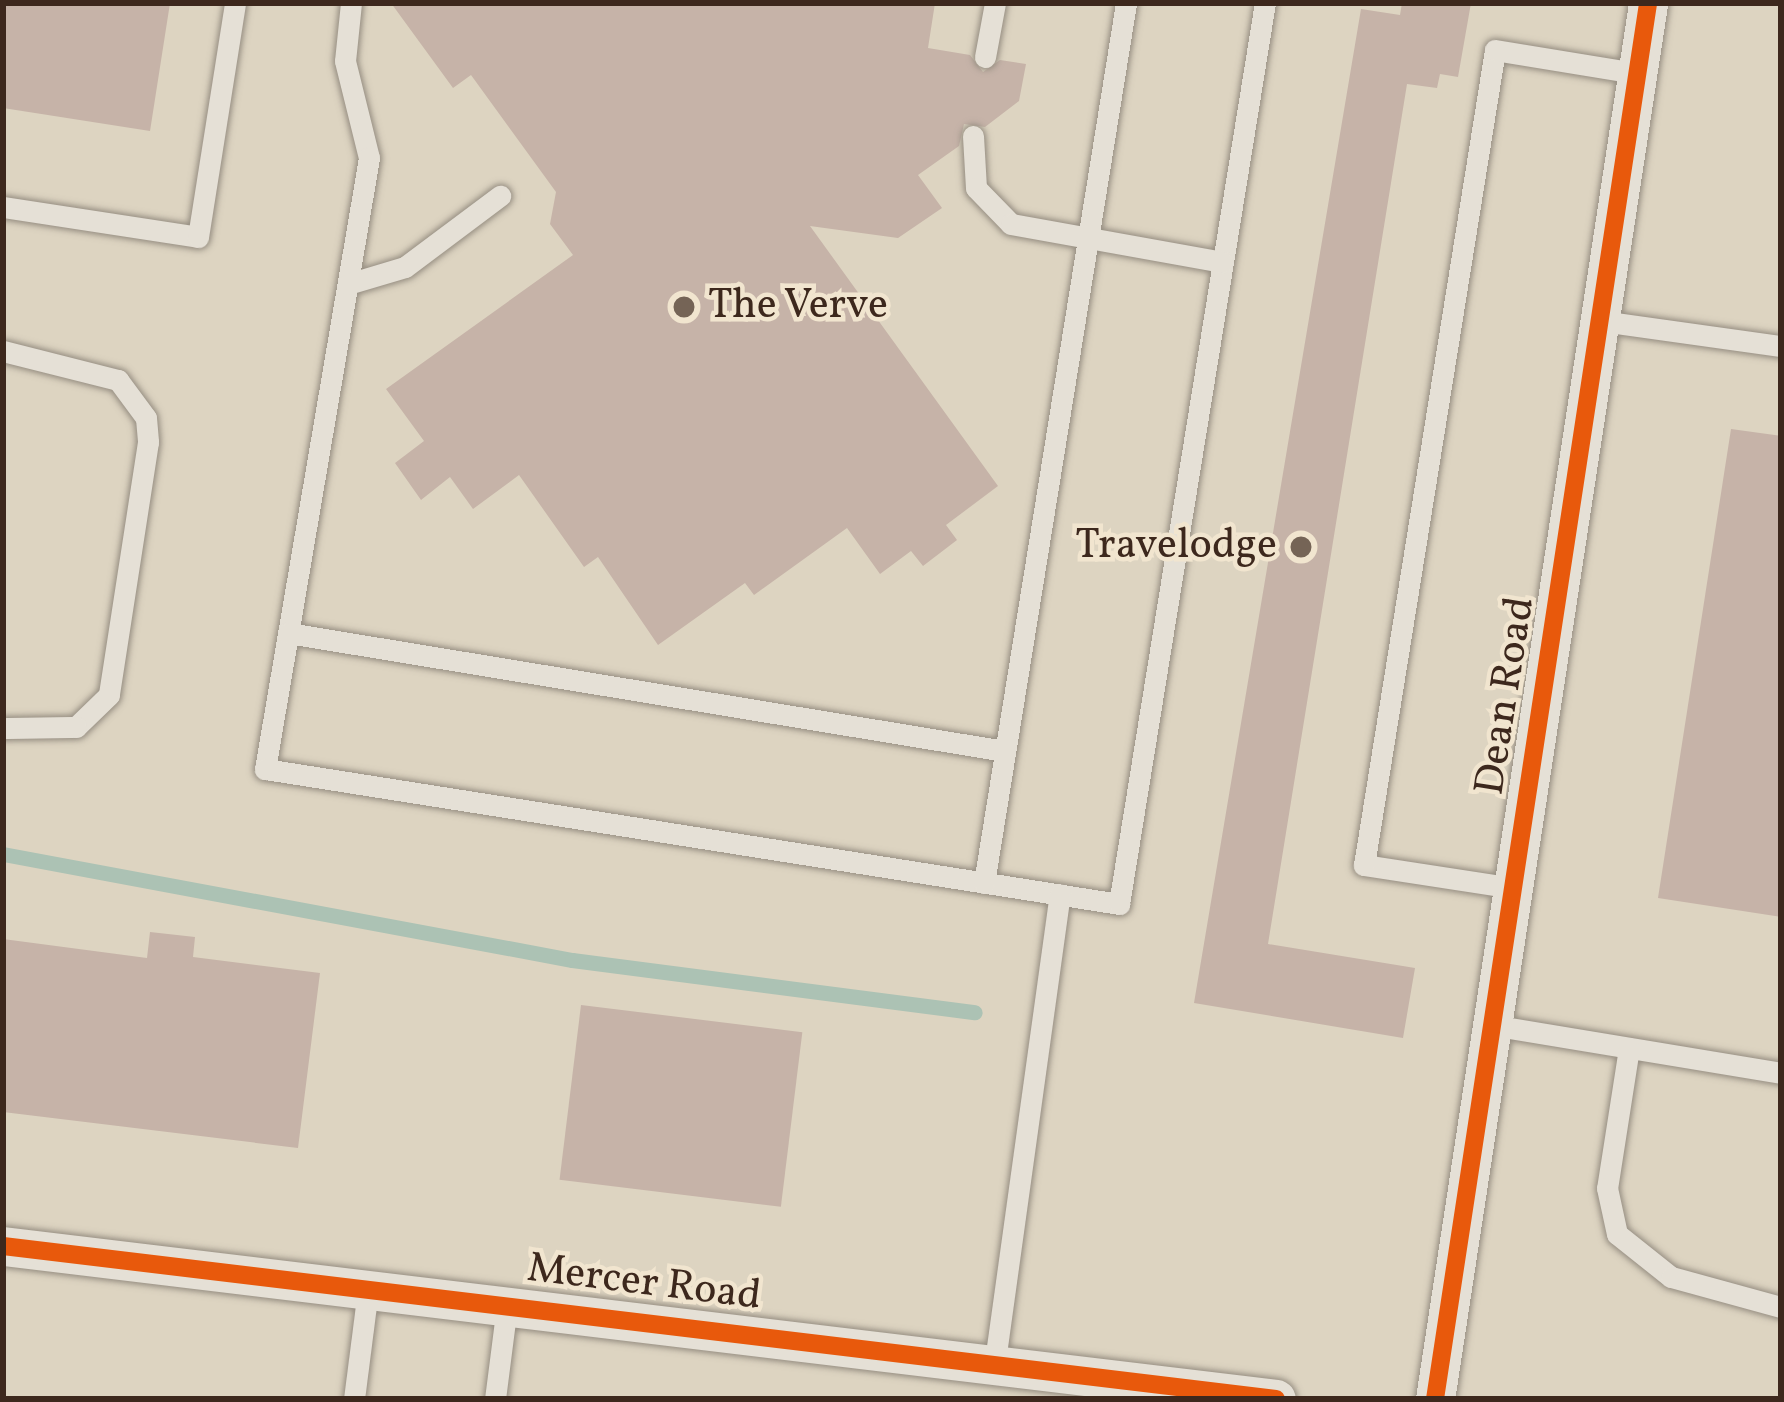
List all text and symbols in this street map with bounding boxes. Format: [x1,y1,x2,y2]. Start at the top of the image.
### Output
place label: The Verve [708,282,889,332]
marker: The Verve [671,294,697,320]
place label: Travelodge [1075,522,1277,572]
marker: Travelodge [1288,534,1314,560]
street label: Dean Road [1466,593,1548,799]
street label: Mercer Road [524,1245,764,1323]

